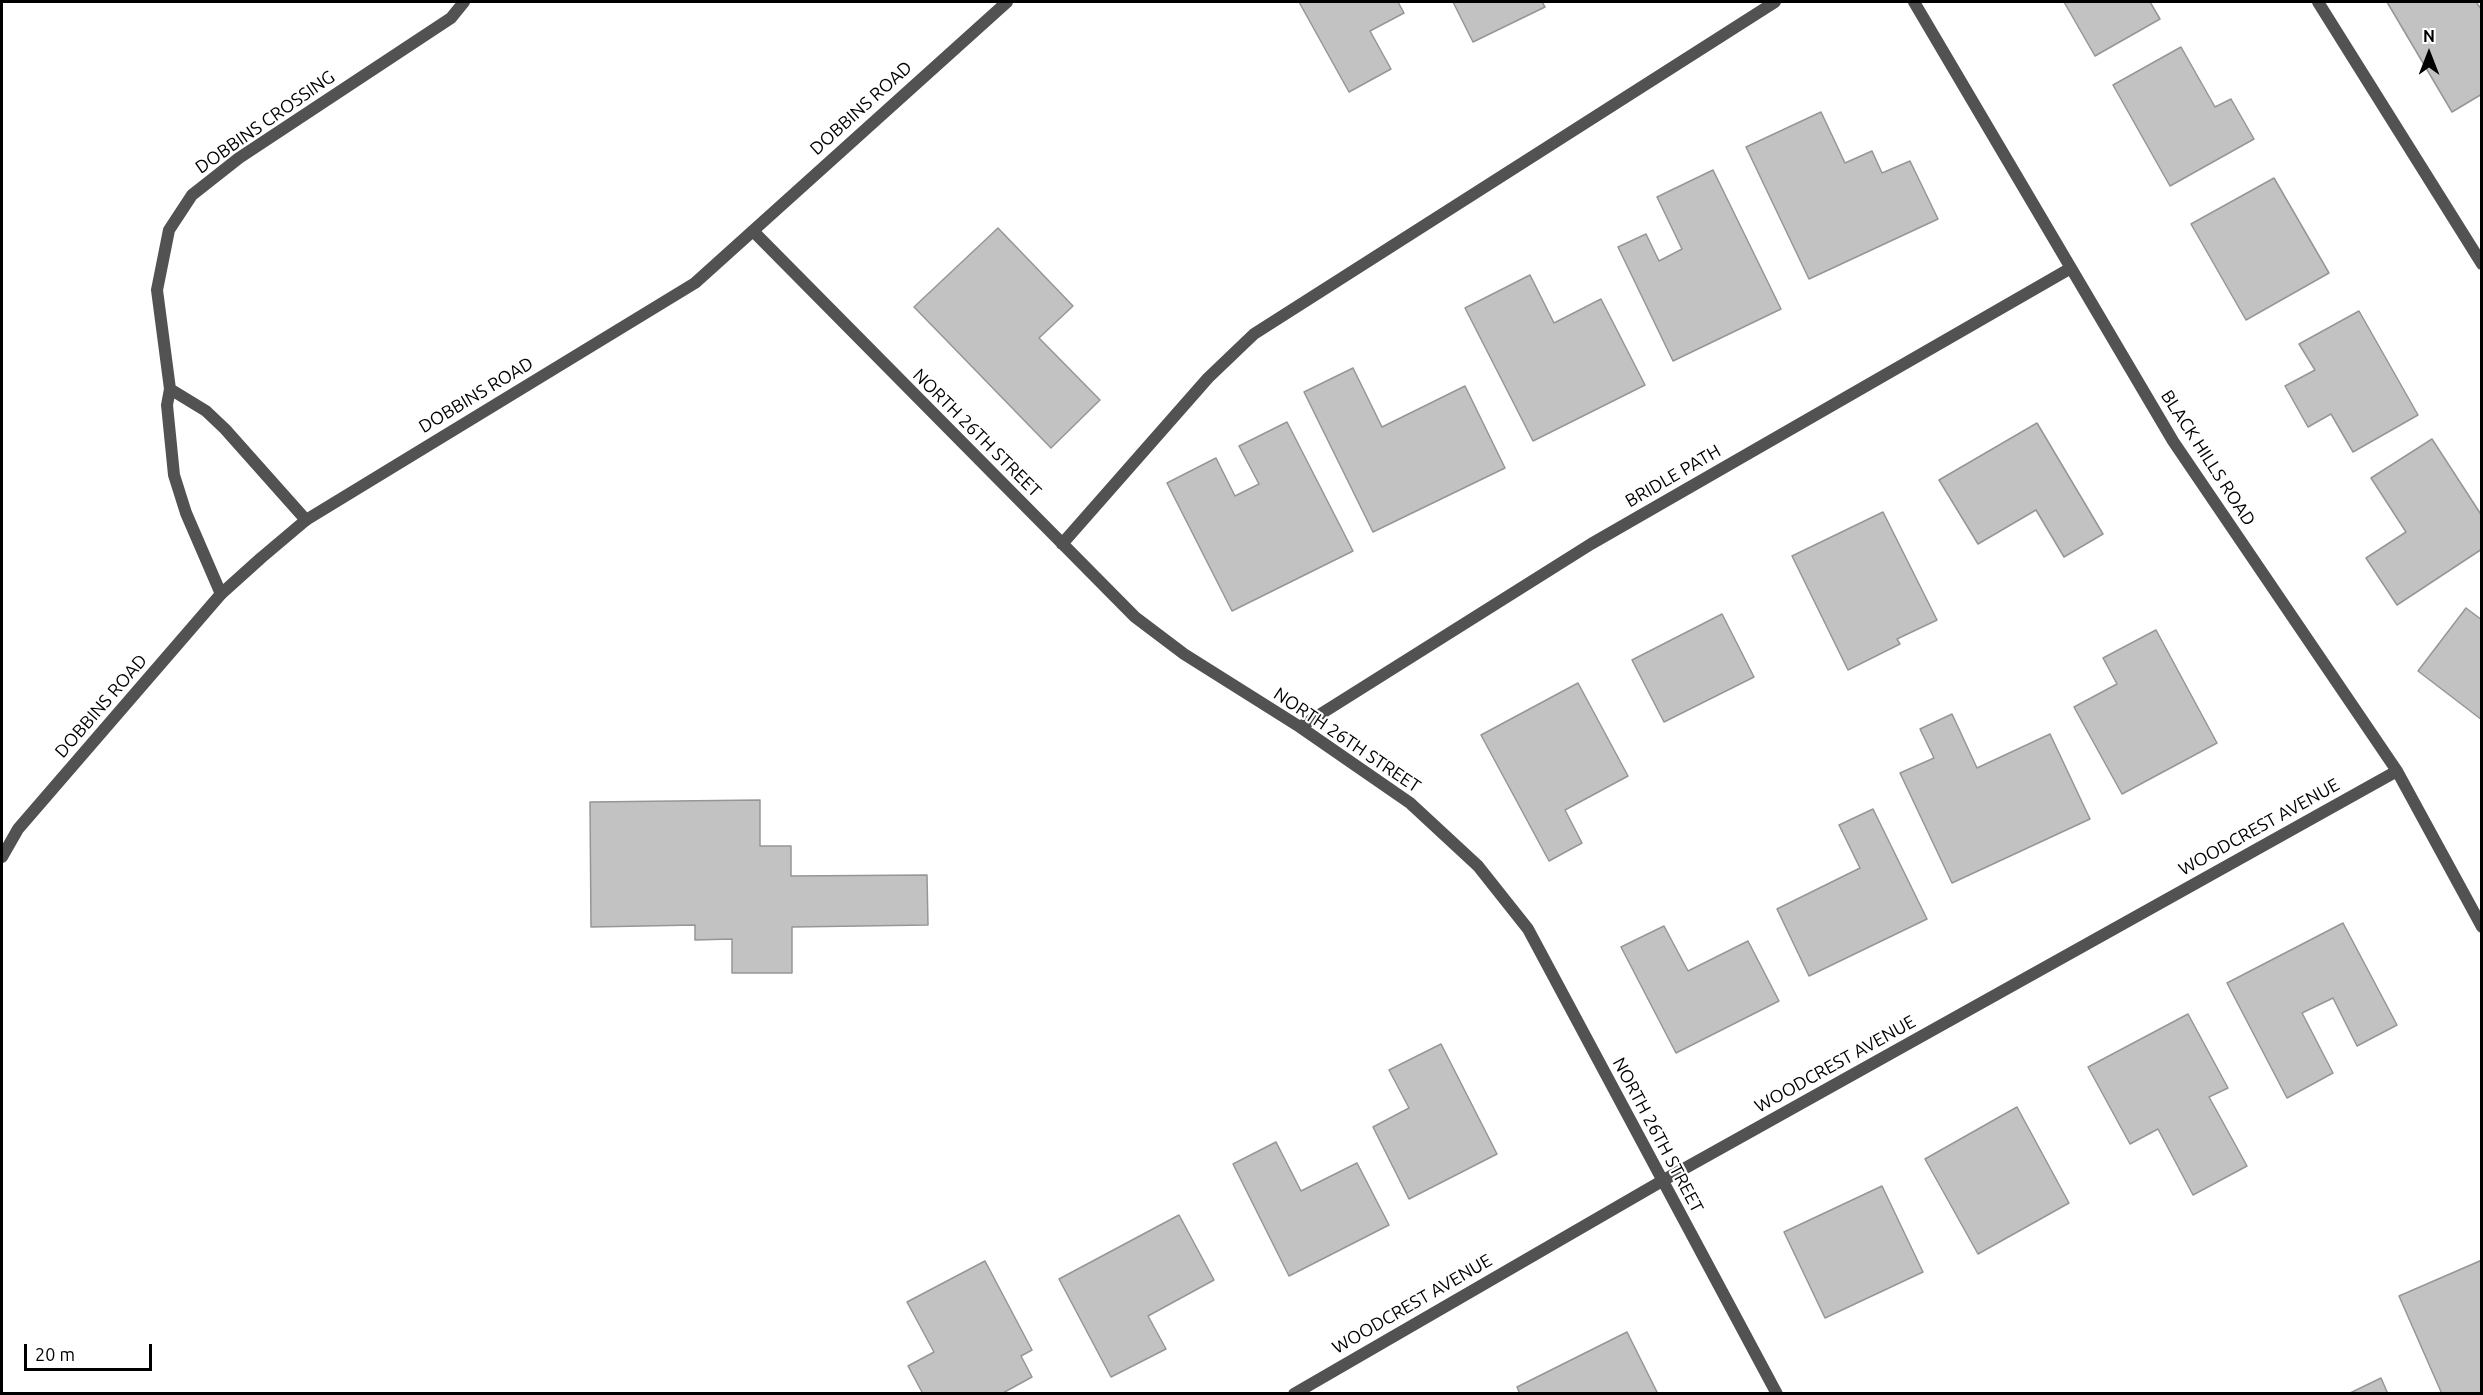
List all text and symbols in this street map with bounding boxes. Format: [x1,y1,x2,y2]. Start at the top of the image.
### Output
north arrow [2399,24,2459,84]
text: N [2423,27,2435,45]
street label: DOBBINS ROAD [805,56,917,160]
street label: DOBBINS CROSSING [191,66,339,178]
street label: DOBBINS ROAD [415,352,537,438]
street label: NORTH 26TH STREET [908,364,1046,502]
street label: BLACK HILLS ROAD [2156,386,2260,530]
street label: BRIDLE PATH [1621,440,1725,512]
street label: DOBBINS ROAD [50,650,152,762]
street label: NORTH 26TH STREET [1269,683,1425,797]
street label: WOODCREST AVENUE [2175,774,2343,880]
street label: WOODCREST AVENUE [1751,1011,1919,1117]
street label: NORTH 26TH STREET [1608,1054,1708,1216]
street label: WOODCREST AVENUE [1328,1249,1496,1359]
scale bar [27,1332,154,1370]
text: 20 m [35,1344,75,1364]

